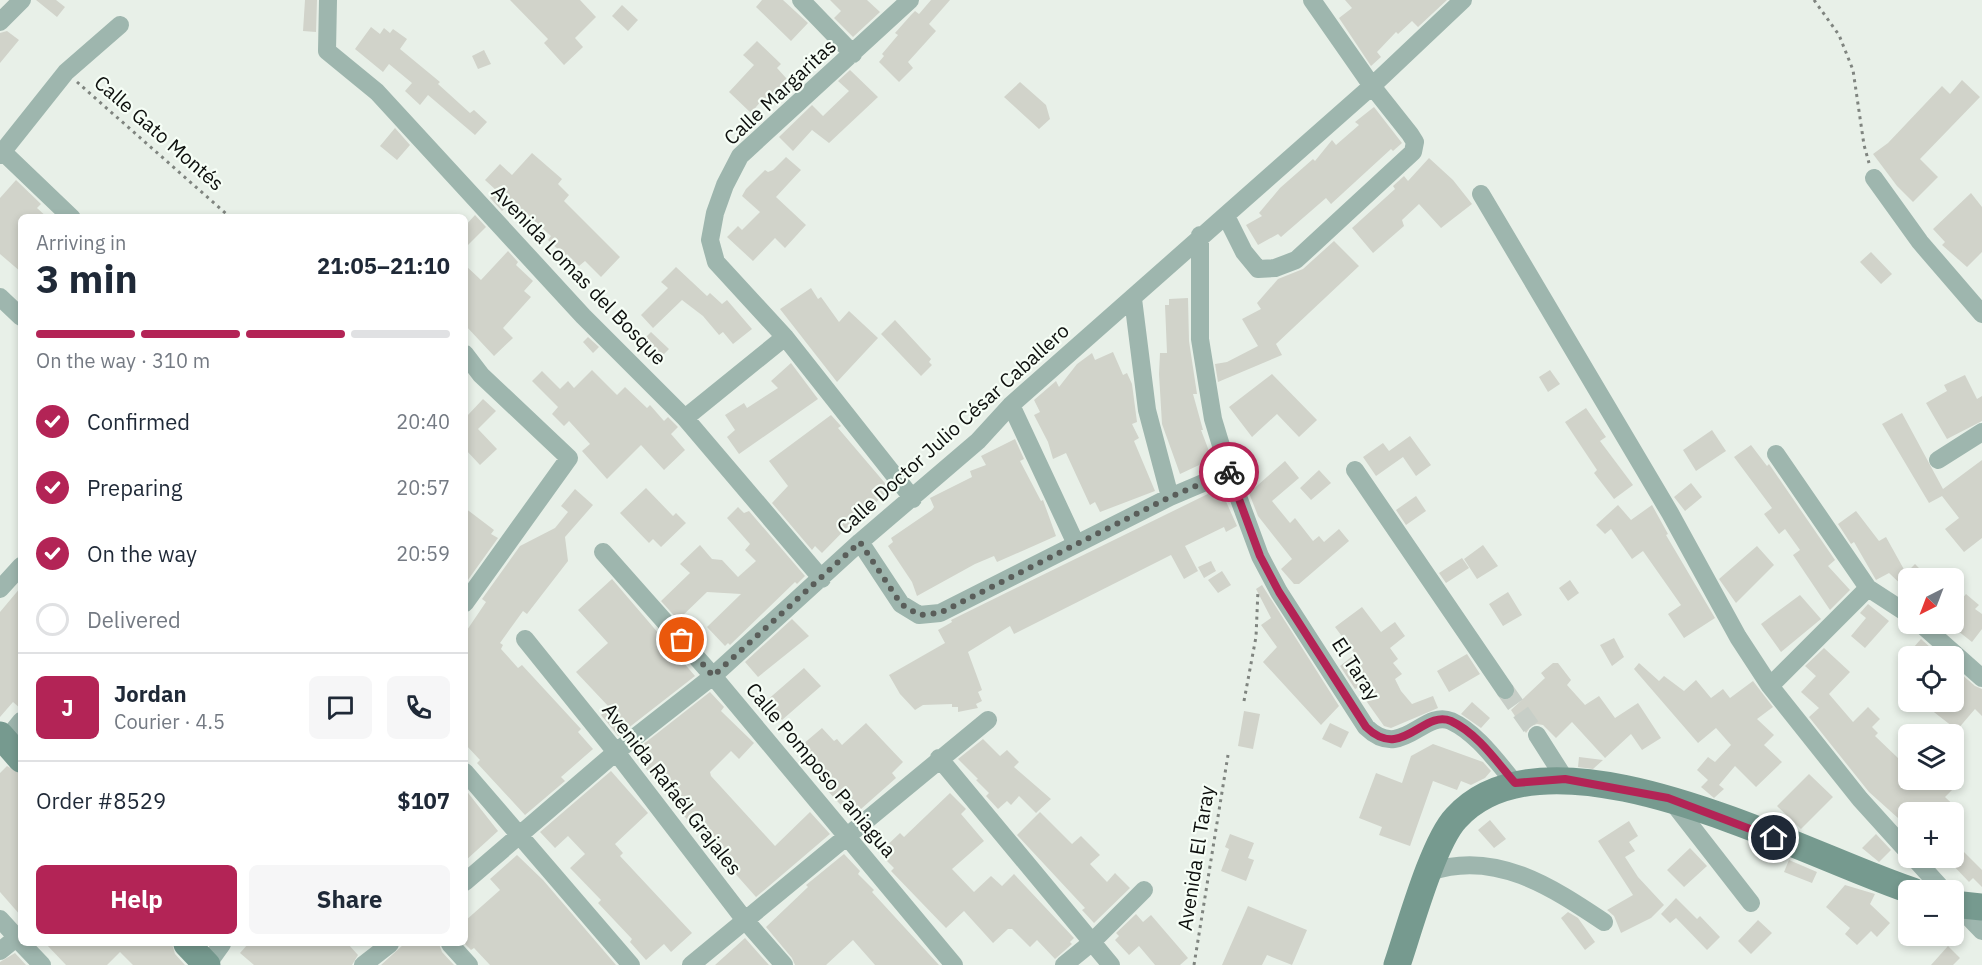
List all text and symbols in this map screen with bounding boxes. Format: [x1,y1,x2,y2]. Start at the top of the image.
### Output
street label: Calle Margaritas [718,33,842,151]
street label: Calle Gato Montés [89,69,230,196]
street label: Avenida Lomas del Bosque [486,179,673,371]
text: Arriving in [36,229,126,256]
text: 21:05–21:10 [317,251,450,280]
text: 3 min [36,253,138,304]
street label: Calle Doctor Julio César Caballero [831,317,1075,540]
text: On the way · 310 m [36,347,210,374]
icon: check [36,405,69,438]
text: Confirmed [87,407,190,436]
text: 20:40 [396,408,450,435]
courier [1199,442,1259,502]
icon: bike [1213,456,1246,489]
icon: check [36,471,69,504]
text: Preparing [87,473,182,502]
text: 20:57 [396,474,450,501]
icon: check [36,537,69,570]
text: On the way [87,539,197,568]
text: 20:59 [396,540,450,567]
north arrow [1898,568,1964,634]
map controls [1898,568,1964,946]
text: Delivered [87,605,181,634]
pin [656,614,707,665]
icon: bag [665,623,698,656]
street label: El Taray [1326,632,1387,706]
button: locate [1898,646,1964,712]
button: chat [309,676,372,739]
button: phone [387,676,450,739]
street label: Calle Pomposo Paniagua [740,677,903,863]
text: Jordan [114,679,187,708]
text: J [61,693,74,722]
street label: Avenida Rafaél Grajales [597,697,748,880]
text: Courier · 4.5 [114,708,225,735]
button: layers [1898,724,1964,790]
street label: Avenida El Taray [1171,783,1220,933]
text: Order #8529 [36,786,166,815]
text: $107 [397,786,450,815]
button: + [1898,802,1964,868]
pin [1748,812,1799,863]
icon: home [1757,821,1790,854]
button: Help [36,865,237,934]
button: Share [249,865,450,934]
button: − [1898,880,1964,946]

